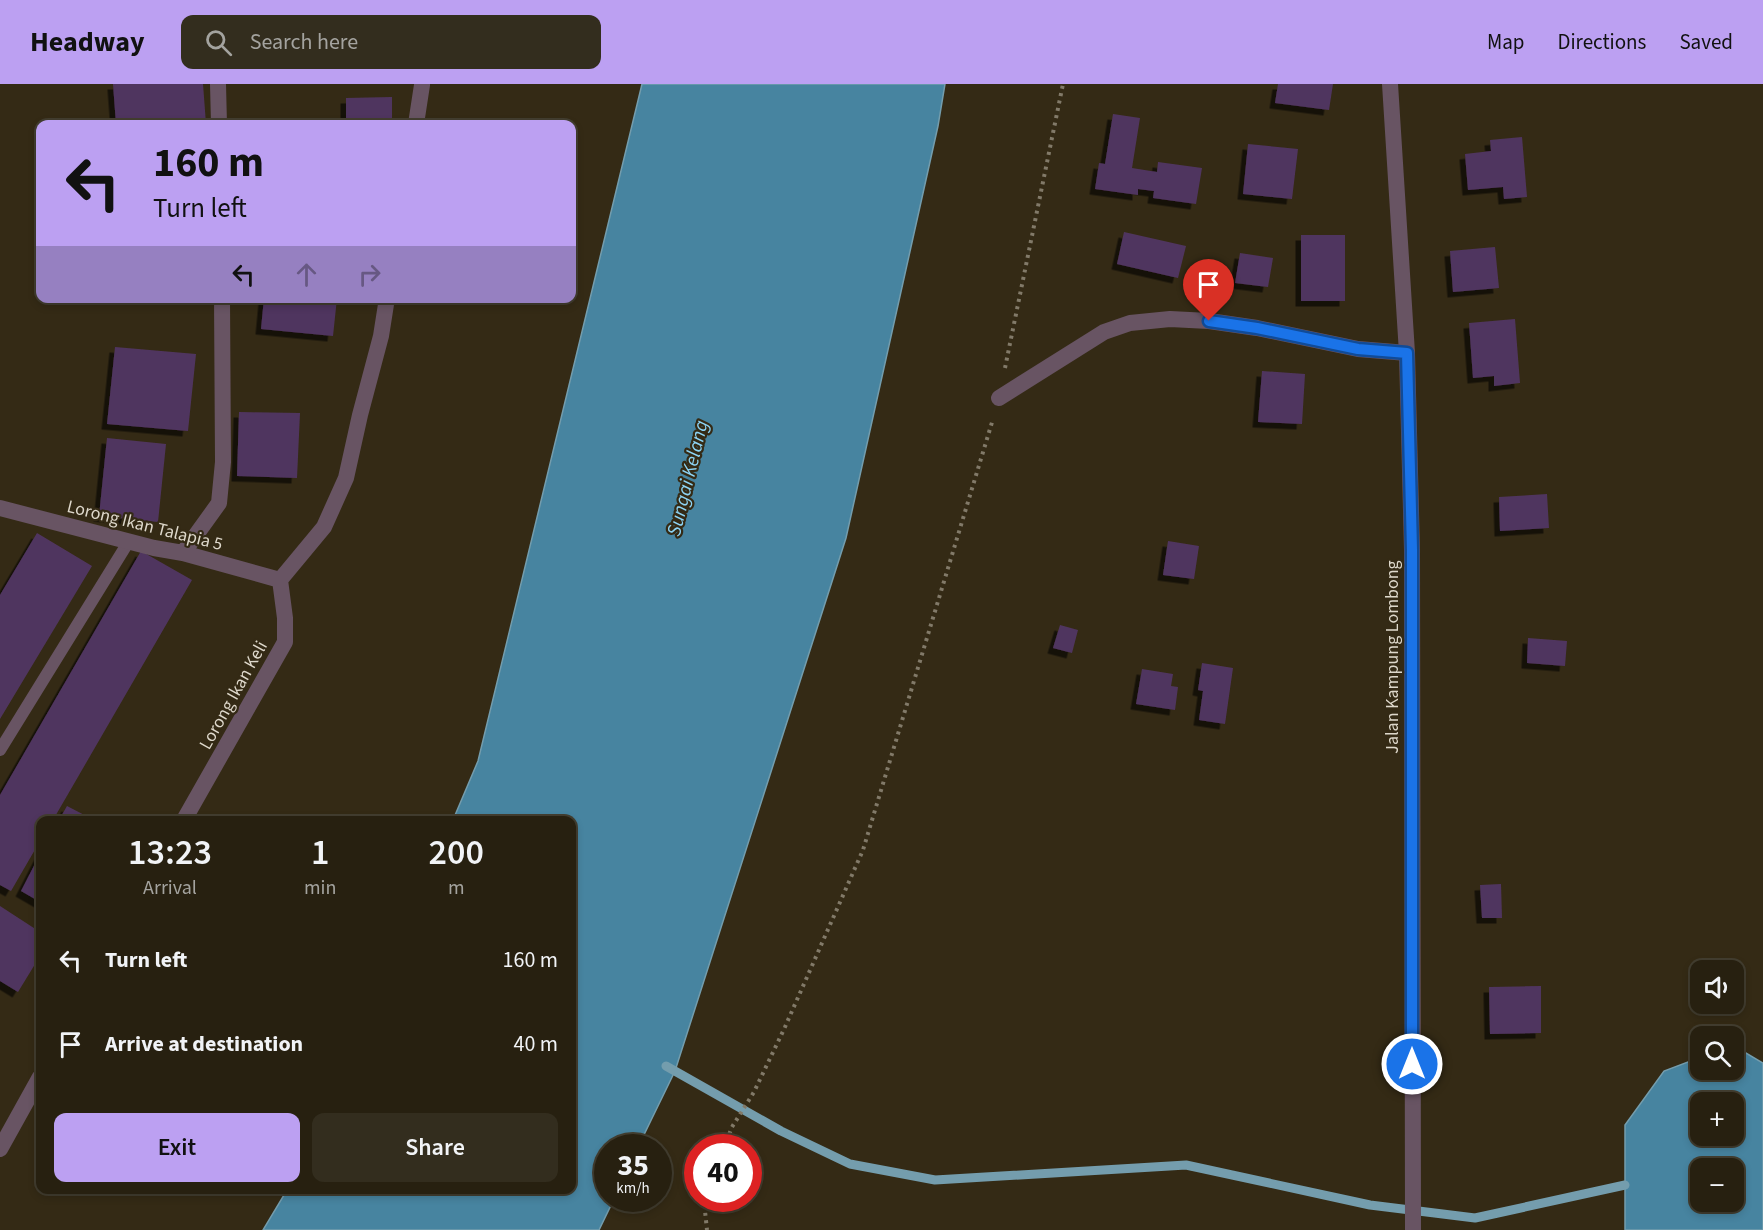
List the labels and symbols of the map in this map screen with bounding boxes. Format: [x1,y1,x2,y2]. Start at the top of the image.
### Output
pin [1183,259,1234,321]
water label: Sungai Kelang [660,417,716,539]
street label: Lorong Ikan Talapia 5 [64,494,225,557]
street label: Jalan Kampung Lombong [1380,560,1405,754]
street label: Lorong Ikan Keli [193,636,274,754]
position arrow [1380,1032,1444,1096]
speed limit sign: 40 [684,1134,762,1212]

